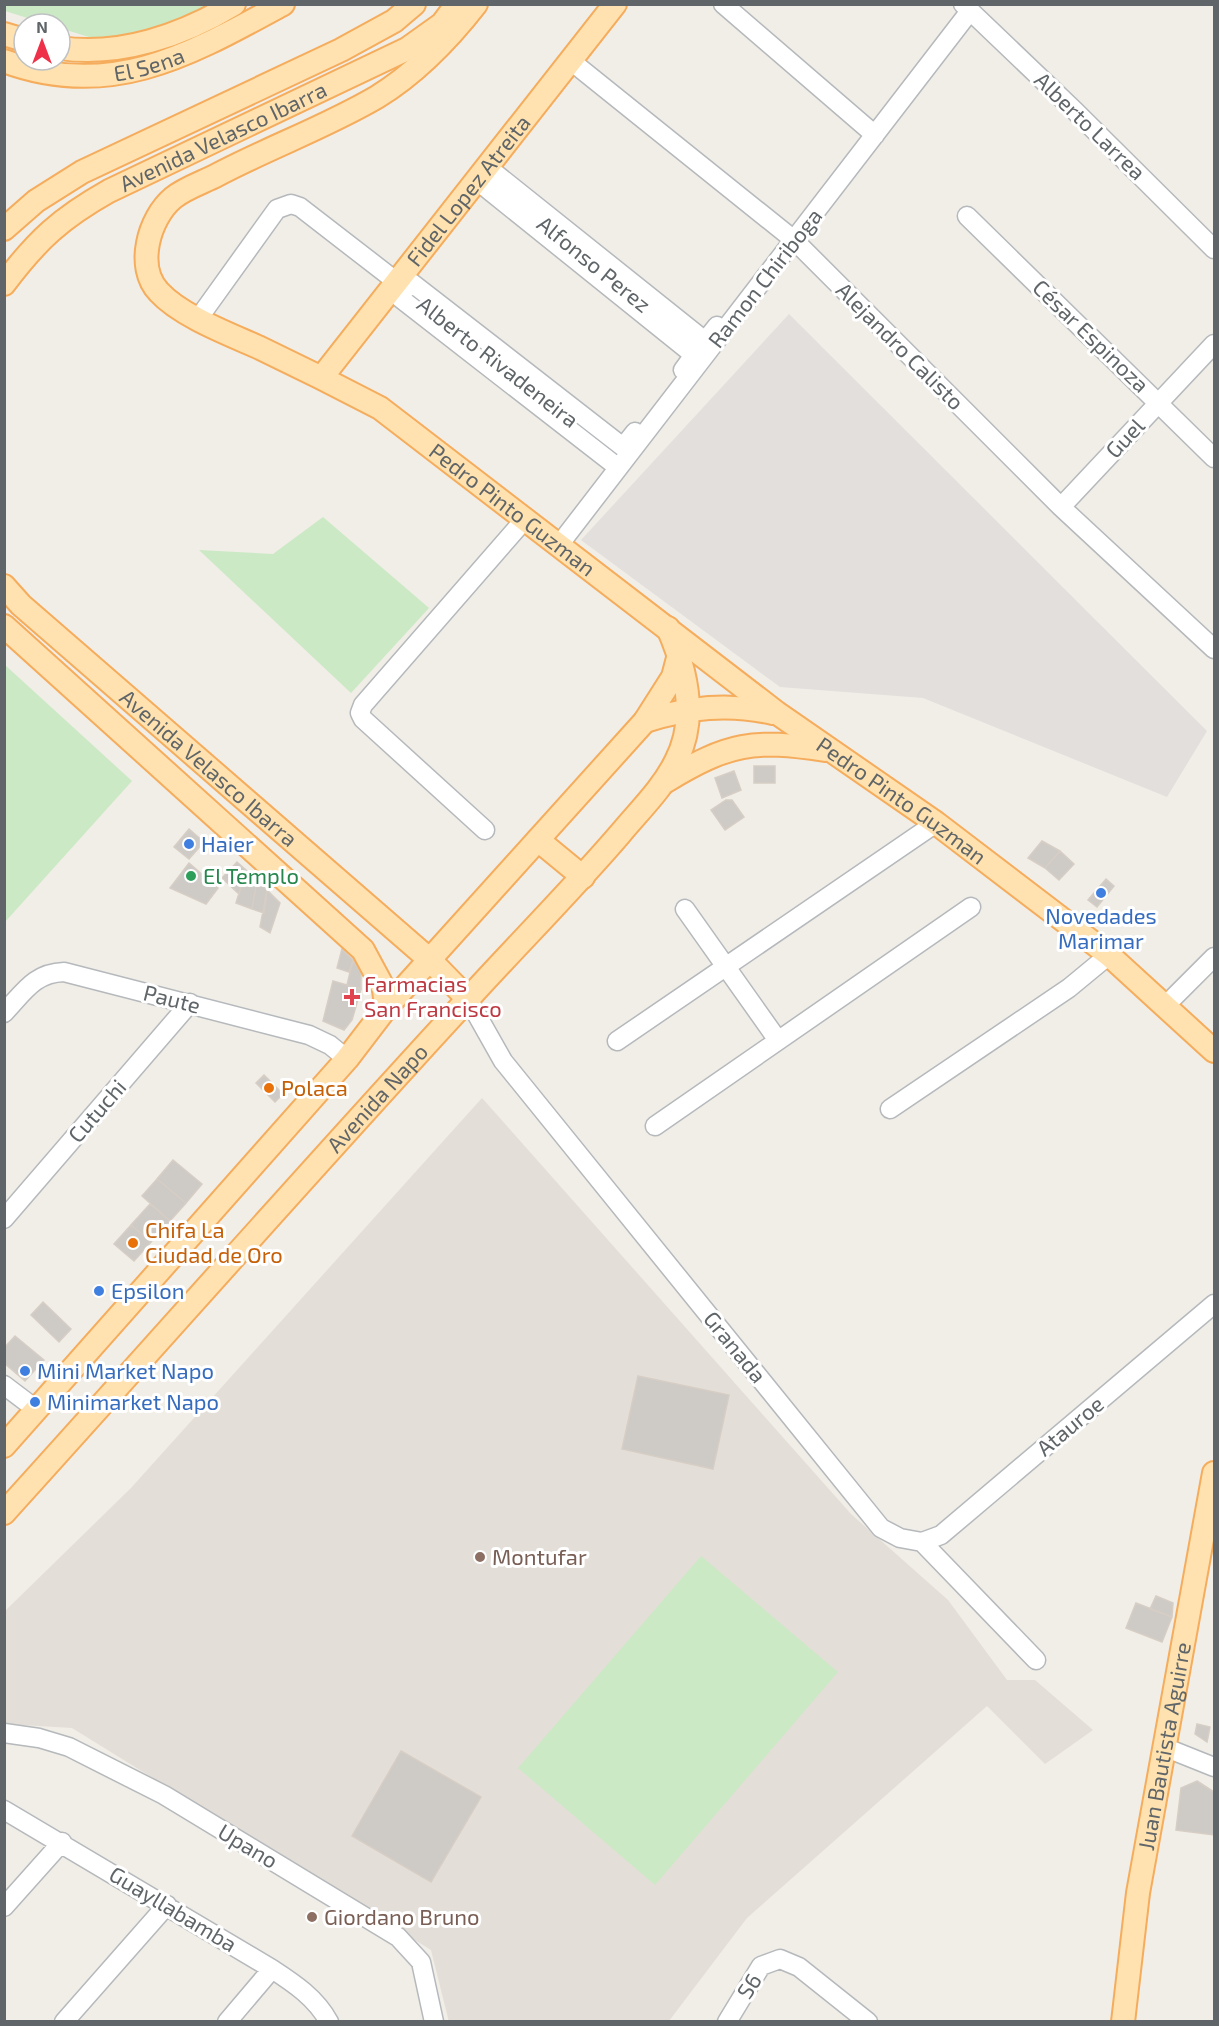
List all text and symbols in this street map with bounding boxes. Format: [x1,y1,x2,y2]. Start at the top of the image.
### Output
north arrow [12,12,72,72]
text: N [36,17,48,36]
street label: El Sena [112,41,188,86]
street label: Alberto Larrea [1030,66,1151,185]
street label: Avenida Velasco Ibarra [115,75,330,196]
street label: Fidel Lopez Atreita [400,109,535,271]
street label: Ramon Chiriboga [702,203,827,352]
street label: Alfonso Perez [533,210,657,317]
street label: César Espinoza [1028,273,1155,397]
street label: Alejandro Calisto [831,276,970,415]
street label: Alberto Rivadeneira [413,290,584,432]
street label: Guel [1100,412,1149,463]
street label: Pedro Pinto Guzman [425,437,601,581]
street label: Avenida Velasco Ibarra [115,683,303,851]
street label: Pedro Pinto Guzman [812,731,992,869]
place label: Haier [201,830,254,856]
marker: Haier [182,837,196,851]
place label: El Templo [203,862,299,888]
marker: El Templo [184,869,198,883]
marker: Novedades Marimar [1094,886,1108,900]
place label: Novedades Marimar [1045,902,1157,953]
place label: Farmacias San Francisco [364,970,502,1021]
street label: Paute [141,978,203,1018]
marker: Farmacias San Francisco [345,990,359,1004]
street label: Avenida Napo [321,1038,432,1157]
street label: Cutuchi [62,1074,131,1147]
place label: Polaca [281,1074,348,1100]
marker: Polaca [262,1081,276,1095]
place label: Chifa La Ciudad de Oro [145,1216,283,1267]
marker: Chifa La Ciudad de Oro [126,1236,140,1250]
place label: Epsilon [111,1277,185,1303]
marker: Epsilon [92,1284,106,1298]
street label: Granada [699,1305,772,1387]
place label: Mini Market Napo [37,1357,214,1383]
marker: Mini Market Napo [18,1364,32,1378]
place label: Minimarket Napo [47,1388,219,1414]
street label: Atauroe [1031,1390,1108,1461]
marker: Minimarket Napo [28,1395,42,1409]
place label: Montufar [492,1543,587,1569]
marker: Montufar [473,1550,487,1564]
street label: Juan Bautista Aguirre [1132,1640,1195,1852]
street label: Upano [214,1817,283,1873]
street label: Guayllabamba [105,1860,242,1956]
place label: Giordano Bruno [324,1903,480,1929]
marker: Giordano Bruno [305,1910,319,1924]
street label: S6 [730,1968,766,2003]

